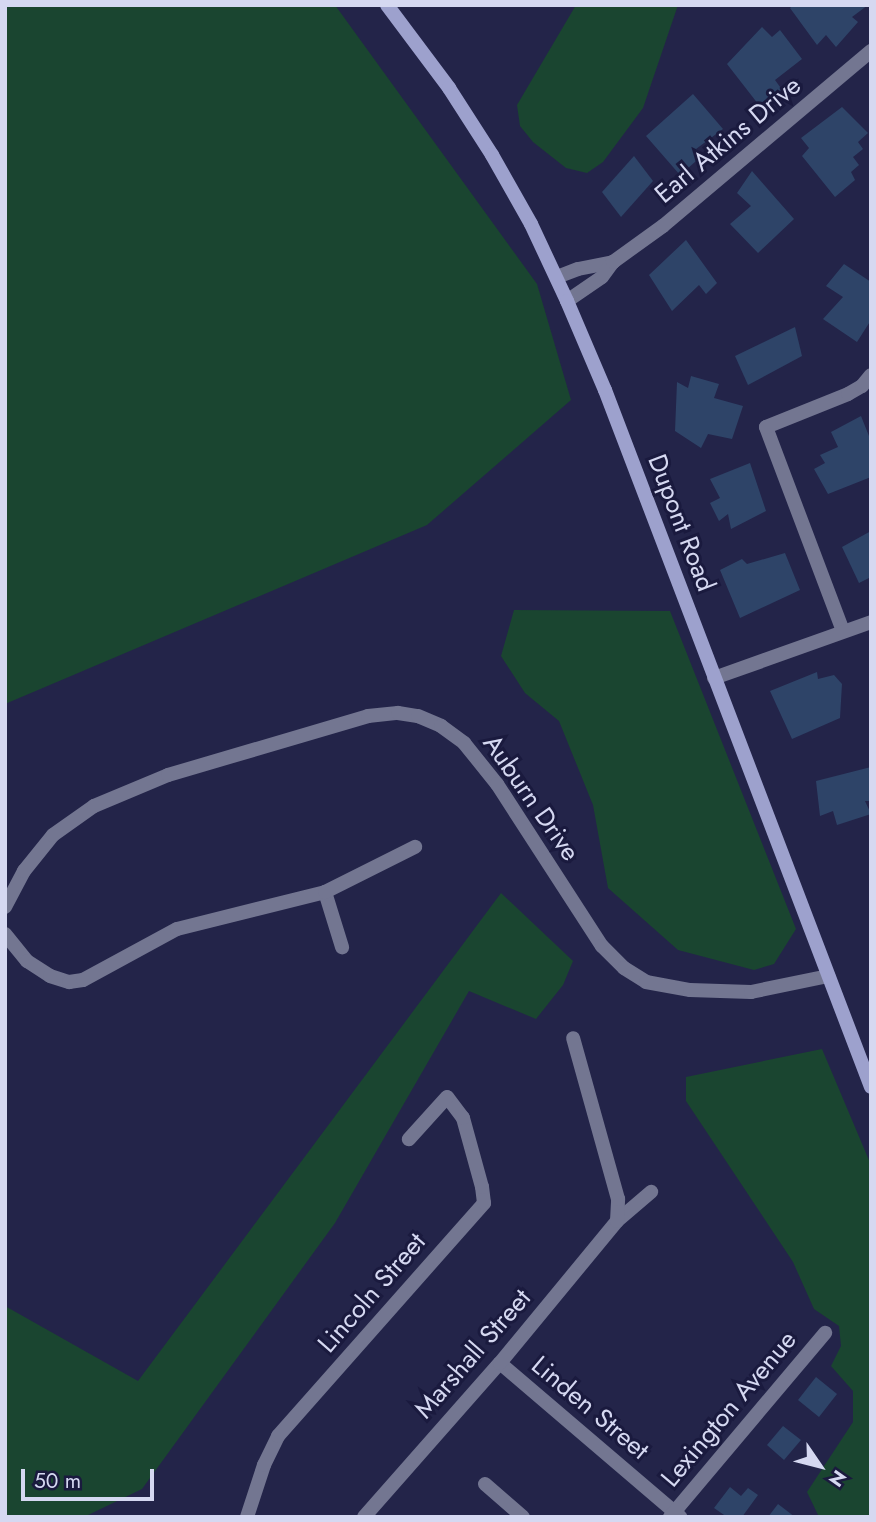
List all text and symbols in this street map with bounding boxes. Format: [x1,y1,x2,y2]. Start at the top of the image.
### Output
street label: Earl Atkins Drive [649,70,807,210]
street label: Dupont Road [641,450,721,596]
street label: Auburn Drive [476,729,586,867]
street label: Lincoln Street [312,1227,432,1359]
street label: Marshall Street [408,1283,538,1425]
street label: Lexington Avenue [655,1325,803,1493]
street label: Linden Street [525,1350,655,1466]
north arrow [785,1431,855,1501]
scale bar [24,1456,158,1500]
text: N [822,1464,853,1492]
text: 50 m [34,1466,81,1496]

